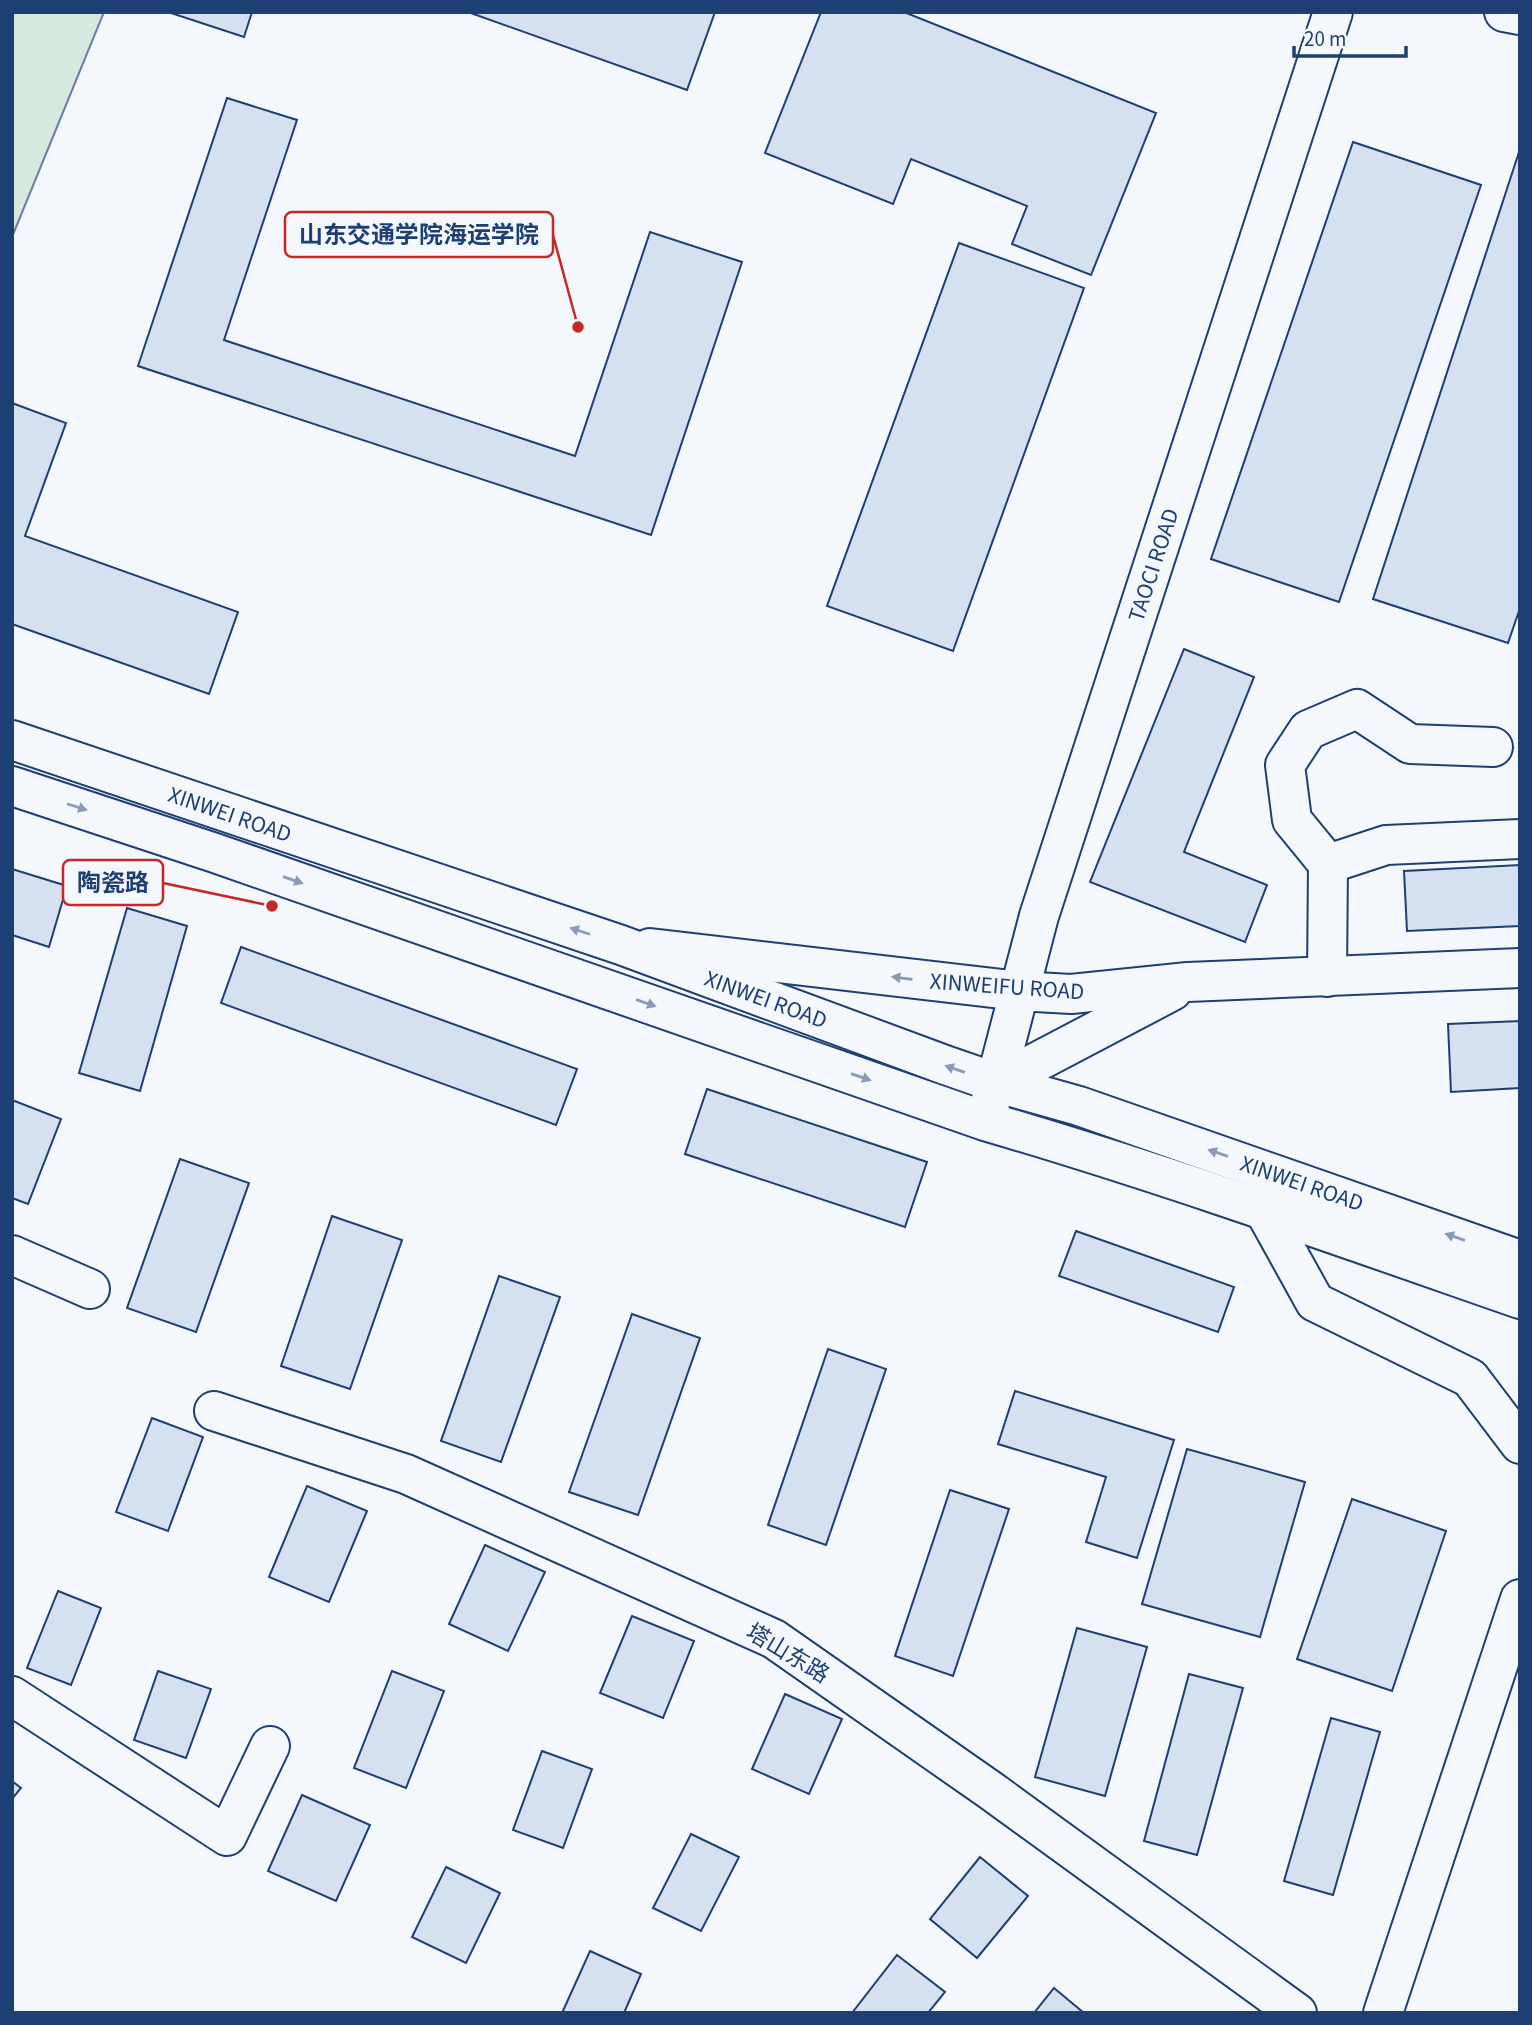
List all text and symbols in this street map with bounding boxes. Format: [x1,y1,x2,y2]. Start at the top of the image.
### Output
scale bar [1294,14,1406,58]
text: 20 m [1304,24,1346,54]
callout: 山东交通学院海运学院 [285,212,553,257]
text: 山东交通学院海运学院 [299,218,539,253]
street label: TAOCI ROAD [1120,504,1187,626]
street label: XINWEI ROAD [164,778,296,851]
one-way arrow [67,802,88,813]
callout: 陶瓷路 [63,860,163,905]
text: 陶瓷路 [77,866,149,901]
one-way arrow [282,874,303,885]
one-way arrow [570,925,591,936]
street label: XINWEI ROAD [700,962,832,1037]
street label: XINWEIFU ROAD [929,965,1085,1008]
one-way arrow [890,972,912,983]
one-way arrow [636,998,657,1009]
one-way arrow [944,1063,965,1074]
one-way arrow [851,1072,872,1083]
street label: XINWEI ROAD [1236,1147,1368,1220]
one-way arrow [1207,1148,1228,1159]
one-way arrow [1445,1231,1466,1242]
street label: 塔山东路 [740,1616,836,1691]

